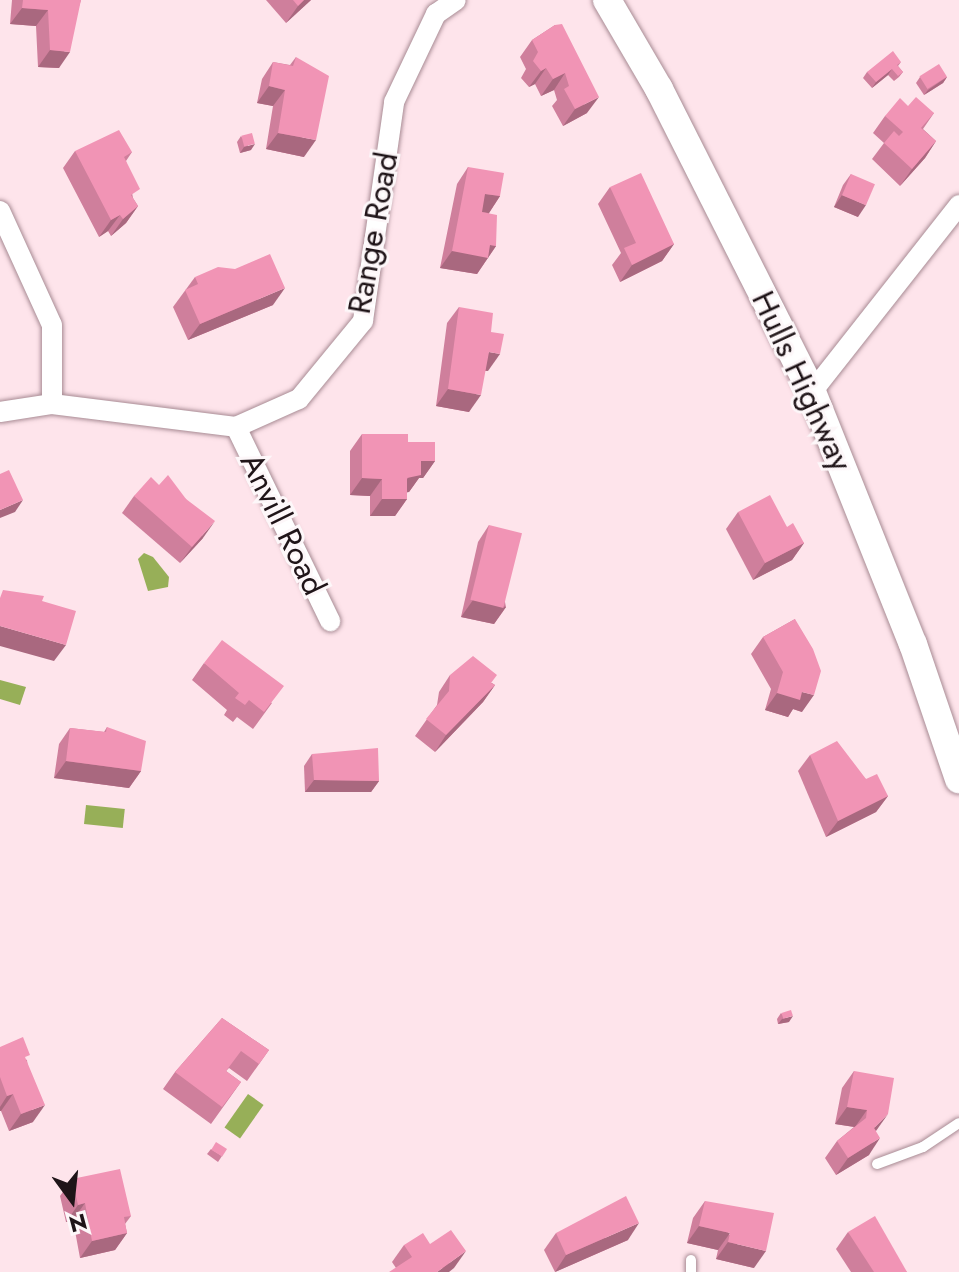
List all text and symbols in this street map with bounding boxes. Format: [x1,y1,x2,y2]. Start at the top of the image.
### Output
street label: Range Road [340,149,406,317]
street label: Hulls Highway [744,285,860,477]
street label: Anvill Road [232,447,334,601]
north arrow [32,1160,112,1240]
text: N [66,1205,91,1241]

